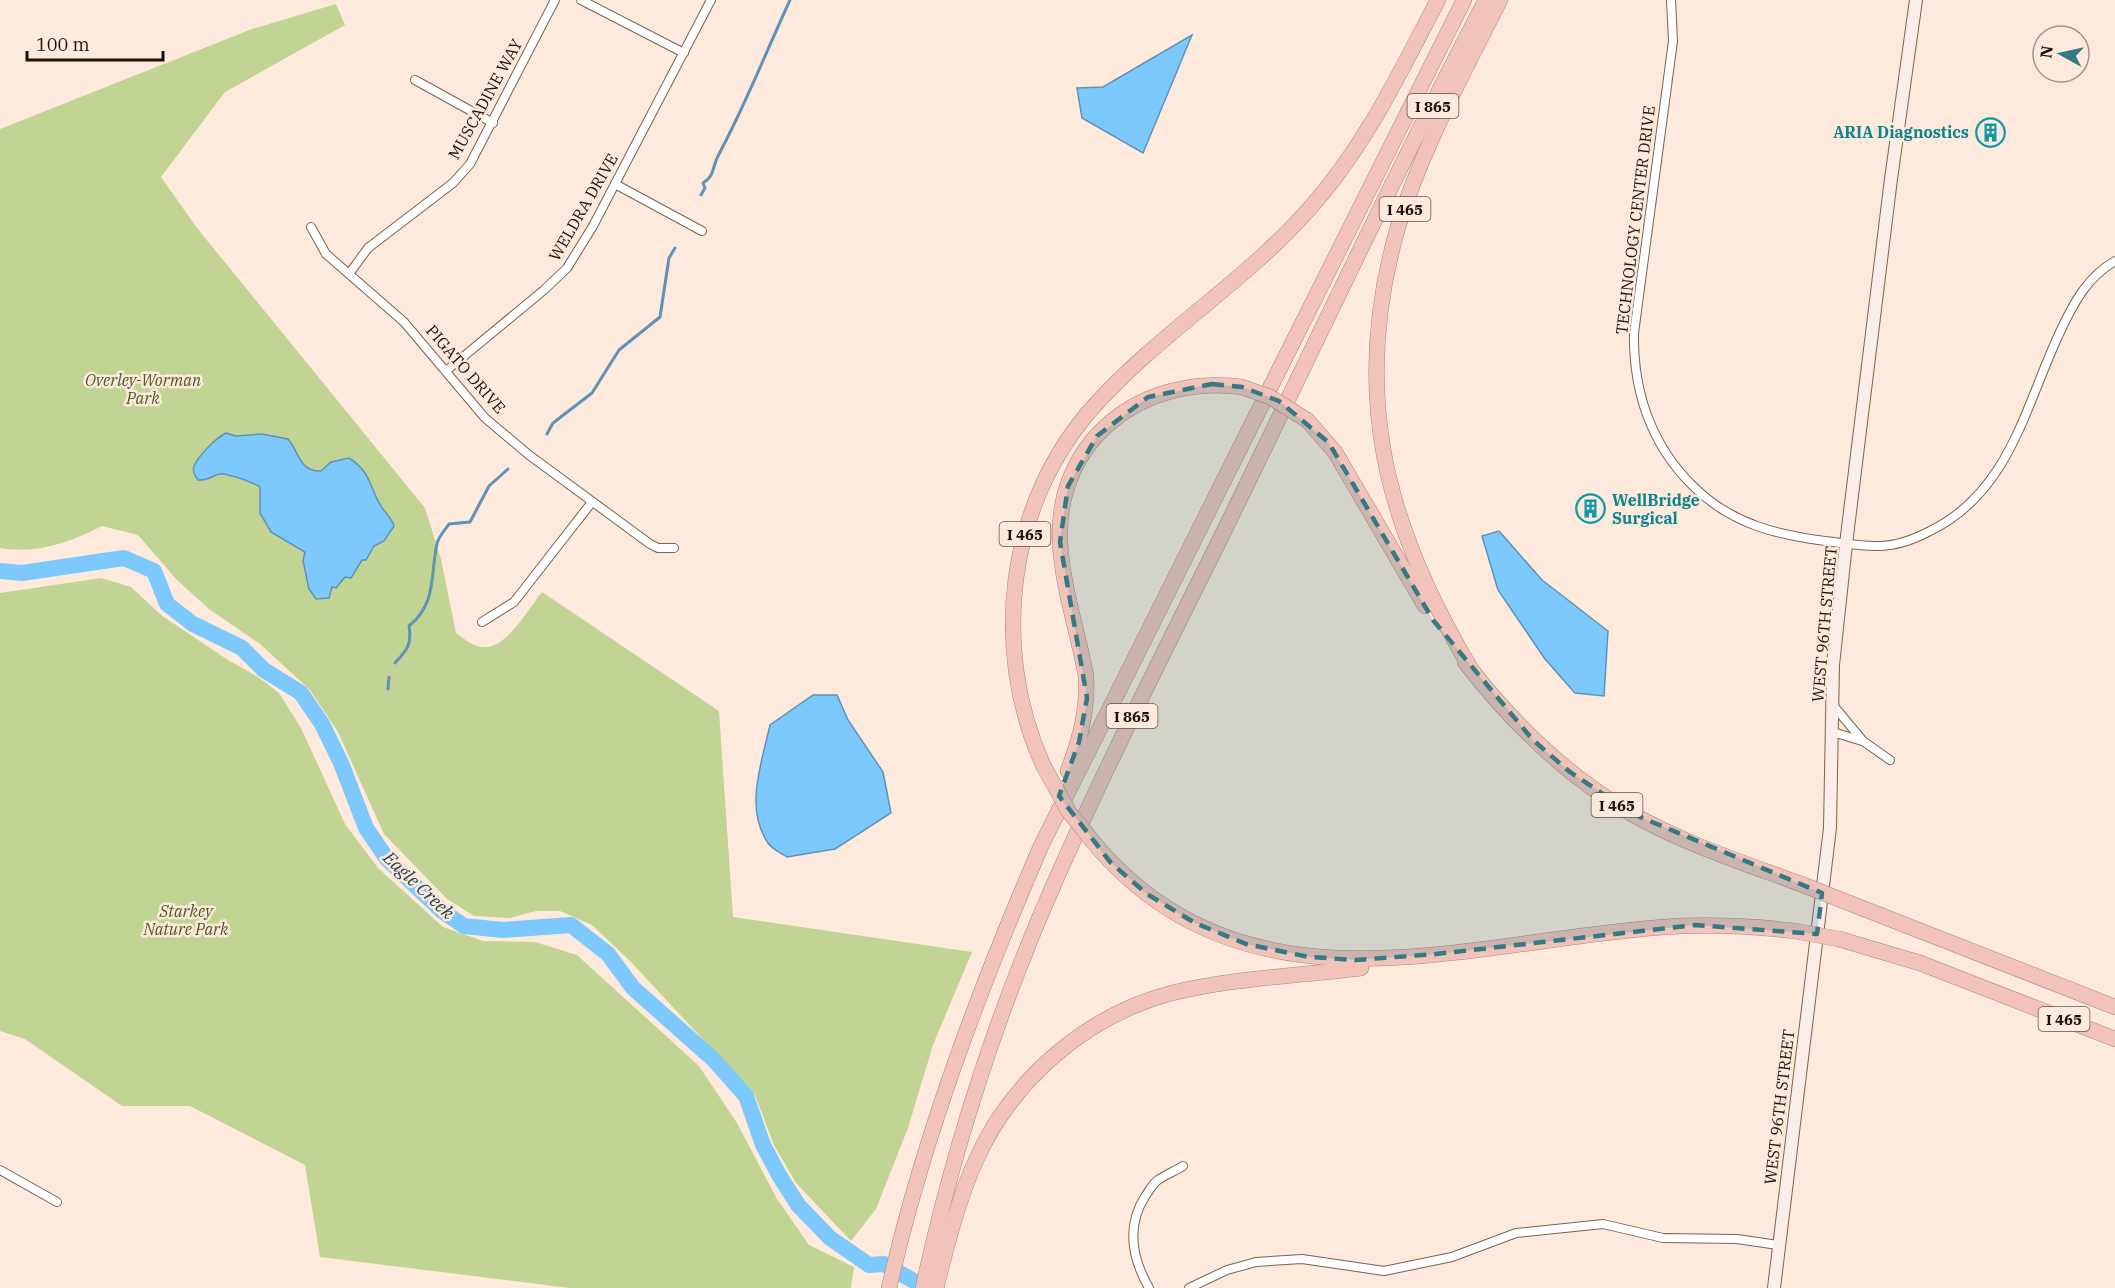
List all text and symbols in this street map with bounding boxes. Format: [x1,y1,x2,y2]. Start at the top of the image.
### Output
scale bar [27,24,164,62]
north arrow [2031,24,2091,84]
text: 100 m [36,33,90,56]
street label: MUSCADINE WAY [444,35,526,163]
text: N [2035,44,2057,60]
road number: I 865 [1408,94,1458,118]
street label: TECHNOLOGY CENTER DRIVE [1611,104,1659,336]
building icon: ARIA Diagnostics [1974,116,2006,148]
place label: ARIA Diagnostics [1833,122,1969,142]
street label: WELDRA DRIVE [544,150,622,264]
road number: I 465 [1380,197,1430,221]
street label: PIGATO DRIVE [422,321,510,417]
park label: Overley-Worman Park [85,370,201,408]
place label: WellBridge Surgical [1612,490,1700,528]
building icon: WellBridge Surgical [1575,493,1607,525]
road number: I 465 [1000,522,1050,546]
street label: WEST 96TH STREET [1807,545,1841,703]
road number: I 865 [1106,704,1158,728]
road number: I 465 [1592,793,1642,817]
water label: Eagle Creek [378,845,460,924]
park label: Starkey Nature Park [142,901,229,939]
road number: I 465 [2038,1007,2090,1031]
street label: WEST 96TH STREET [1760,1028,1798,1186]

